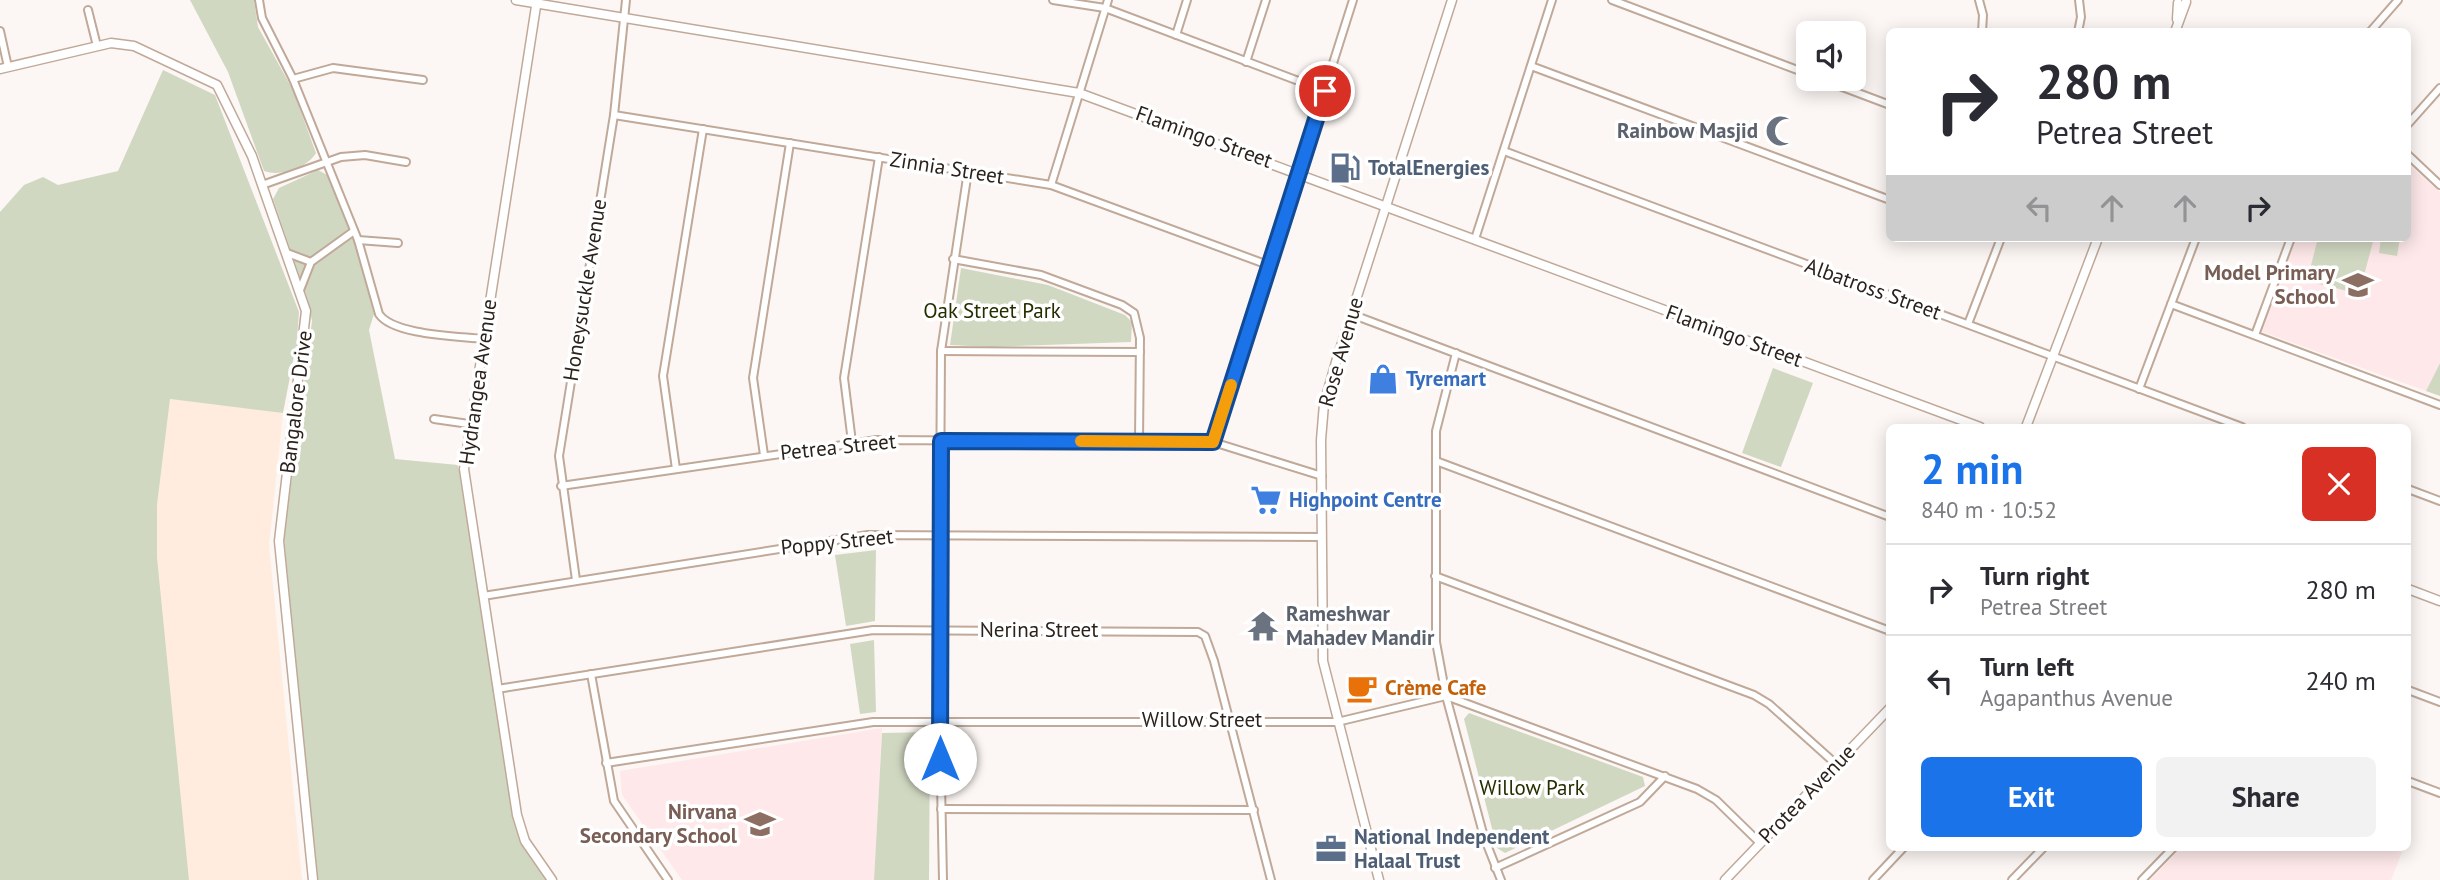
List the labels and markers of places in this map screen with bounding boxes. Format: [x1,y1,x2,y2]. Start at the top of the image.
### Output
pin [1295,61,1355,121]
mosque icon: Rainbow Masjid [1764,114,1798,148]
place label: Rainbow Masjid [1617,117,1758,144]
fuel station icon: TotalEnergies [1328,151,1362,185]
place label: TotalEnergies [1368,154,1489,181]
place label: Model Primary School [2204,259,2336,310]
school or university icon: Model Primary School [2341,268,2375,302]
shop icon: Tyremart [1366,362,1400,396]
place label: Tyremart [1406,365,1487,392]
supermarket icon: Highpoint Centre [1249,483,1283,517]
place label: Highpoint Centre [1289,486,1442,513]
place label: Rameshwar Mahadev Mandir [1286,600,1435,651]
temple icon: Rameshwar Mahadev Mandir [1246,609,1280,643]
cafe icon: Crème Cafe [1345,671,1379,705]
place label: Crème Cafe [1385,674,1486,701]
place label: Nirvana Secondary School [580,798,738,849]
school or university icon: Nirvana Secondary School [743,807,777,841]
place label: National Independent Halaal Trust [1354,823,1550,874]
office icon: National Independent Halaal Trust [1314,832,1348,866]

